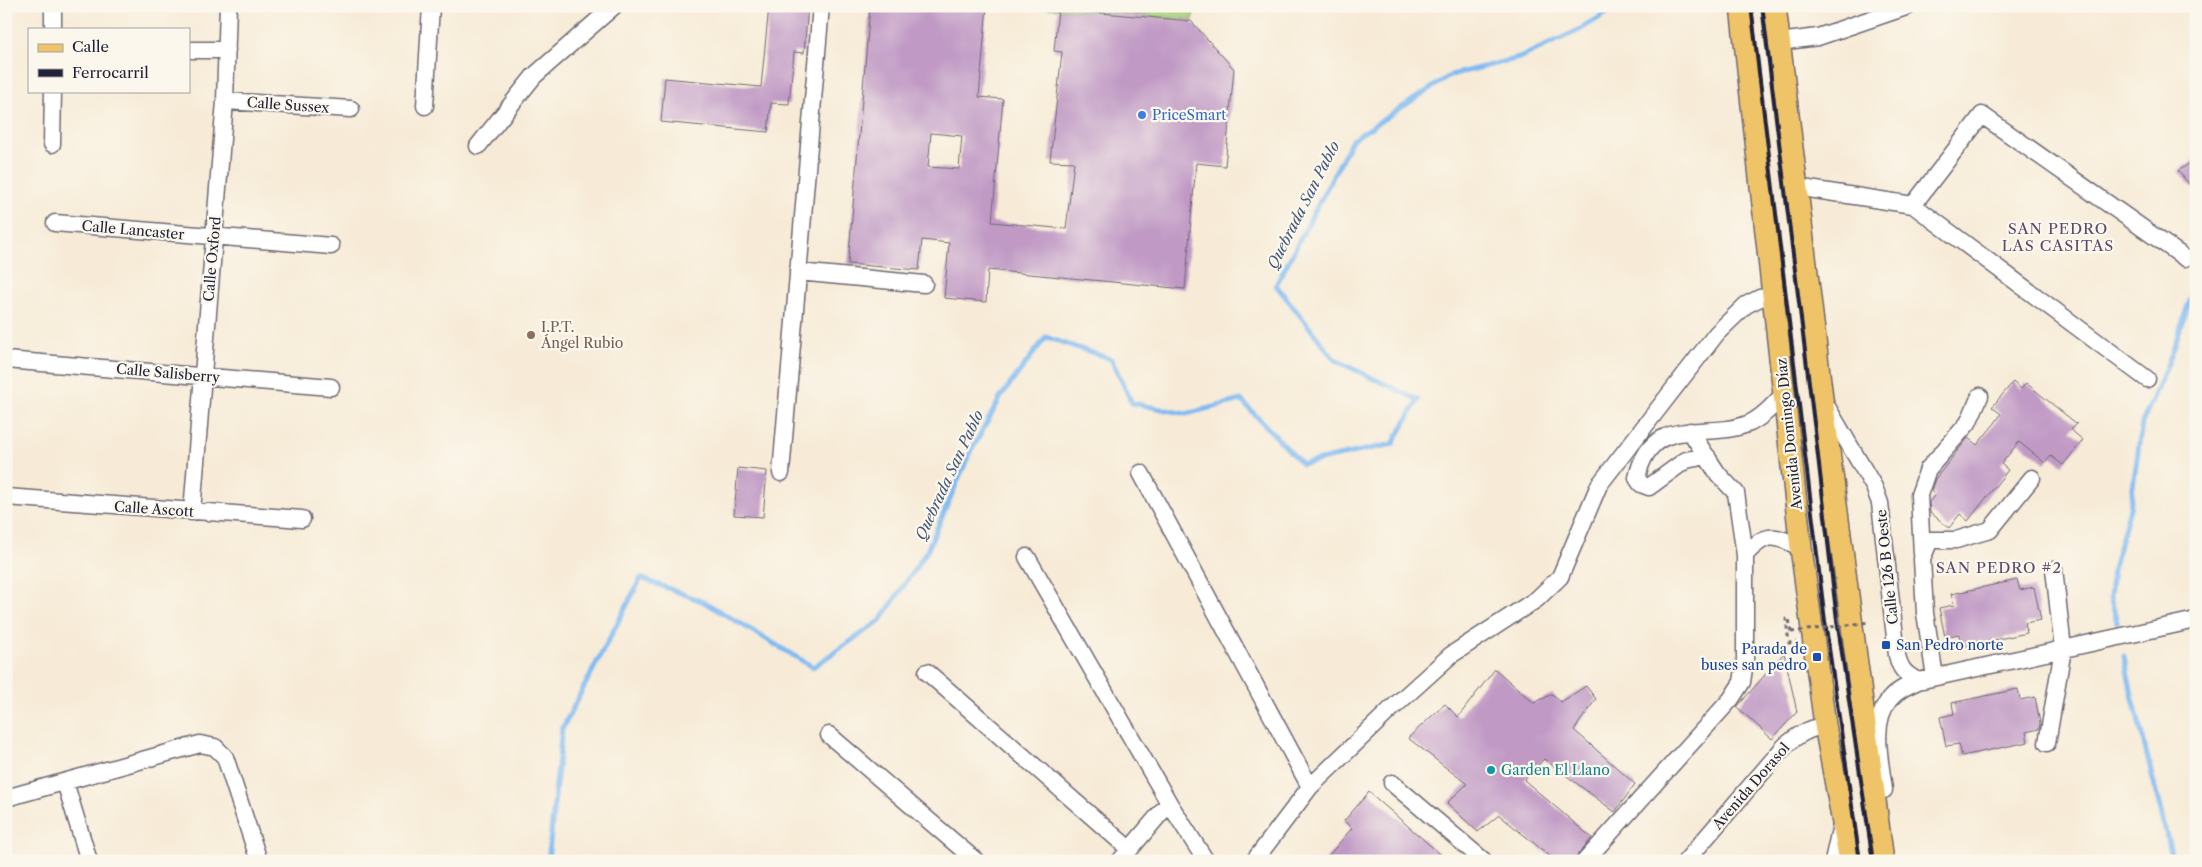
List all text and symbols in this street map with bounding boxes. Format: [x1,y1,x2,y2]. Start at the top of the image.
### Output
legend [28,28,190,92]
text: Calle [72,37,109,56]
text: Ferrocarril [72,63,149,82]
street label: Calle Sussex [246,93,331,117]
place label: PriceSmart [1152,106,1226,124]
marker: PriceSmart [1136,109,1148,121]
water label: Quebrada San Pablo [1263,138,1343,272]
street label: Calle Oxford [199,215,225,302]
street label: Calle Lancaster [81,217,185,243]
district label: SAN PEDRO LAS CASITAS [2002,219,2114,255]
place label: I.P.T. Ángel Rubio [540,318,623,352]
marker: I.P.T. Ángel Rubio [525,329,537,341]
street label: Avenida Domingo Díaz [1772,357,1806,512]
street label: Calle Salisberry [115,359,221,387]
water label: Quebrada San Pablo [911,407,987,543]
street label: Calle Ascott [114,497,194,521]
street label: Calle 126 B Oeste [1872,508,1902,625]
district label: SAN PEDRO #2 [1936,558,2062,577]
place label: San Pedro norte [1896,636,2004,654]
marker: San Pedro norte [1880,639,1892,651]
place label: Parada de buses san pedro [1701,640,1807,674]
marker: Parada de buses san pedro [1811,651,1823,663]
street label: Avenida Dorasol [1708,739,1794,834]
place label: Garden El Llano [1501,761,1610,779]
marker: Garden El Llano [1485,764,1497,776]

